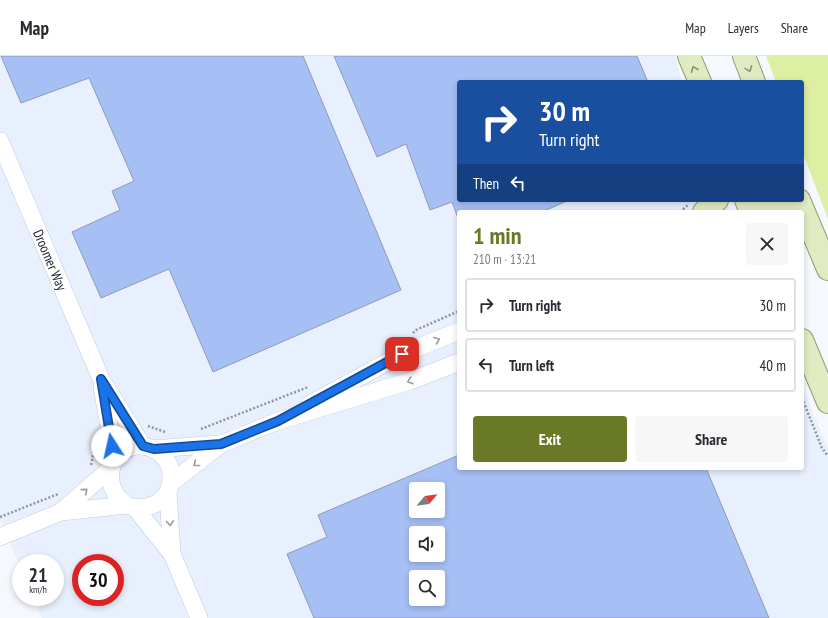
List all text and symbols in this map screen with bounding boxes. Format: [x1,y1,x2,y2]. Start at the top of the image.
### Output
text: Map [20,16,49,40]
text: Map [685,19,706,37]
text: Layers [728,19,759,37]
text: Share [781,19,808,37]
one-way arrow [745,65,753,72]
one-way arrow [691,66,699,73]
text: 30 m [539,92,590,129]
icon: right [473,96,525,148]
text: Turn right [539,128,599,151]
icon: left [507,172,529,194]
text: Then [473,174,499,193]
text: 1 min [473,220,521,251]
button: close [746,223,788,265]
street label: Droomer Way [29,227,71,294]
text: 210 m · 13:21 [473,251,536,268]
icon: right [475,294,497,316]
text: Turn right [509,296,561,315]
text: 30 m [760,296,786,315]
one-way arrow [434,336,441,344]
pin [385,337,419,371]
icon: arrive [391,343,413,365]
icon: left [475,354,497,376]
text: Turn left [509,356,554,375]
text: 40 m [760,356,786,375]
one-way arrow [406,376,413,384]
button: Exit [473,416,627,462]
button: Share [635,416,788,462]
position arrow [91,425,133,467]
one-way arrow [193,459,200,466]
north arrow [409,482,445,518]
map controls [409,482,445,606]
one-way arrow [81,488,88,495]
one-way arrow [166,520,175,526]
button: sound [409,526,445,562]
speed limit sign: 30 [72,554,124,606]
text: 21 [28,562,48,588]
button: search [409,570,445,606]
text: km/h [29,583,47,596]

